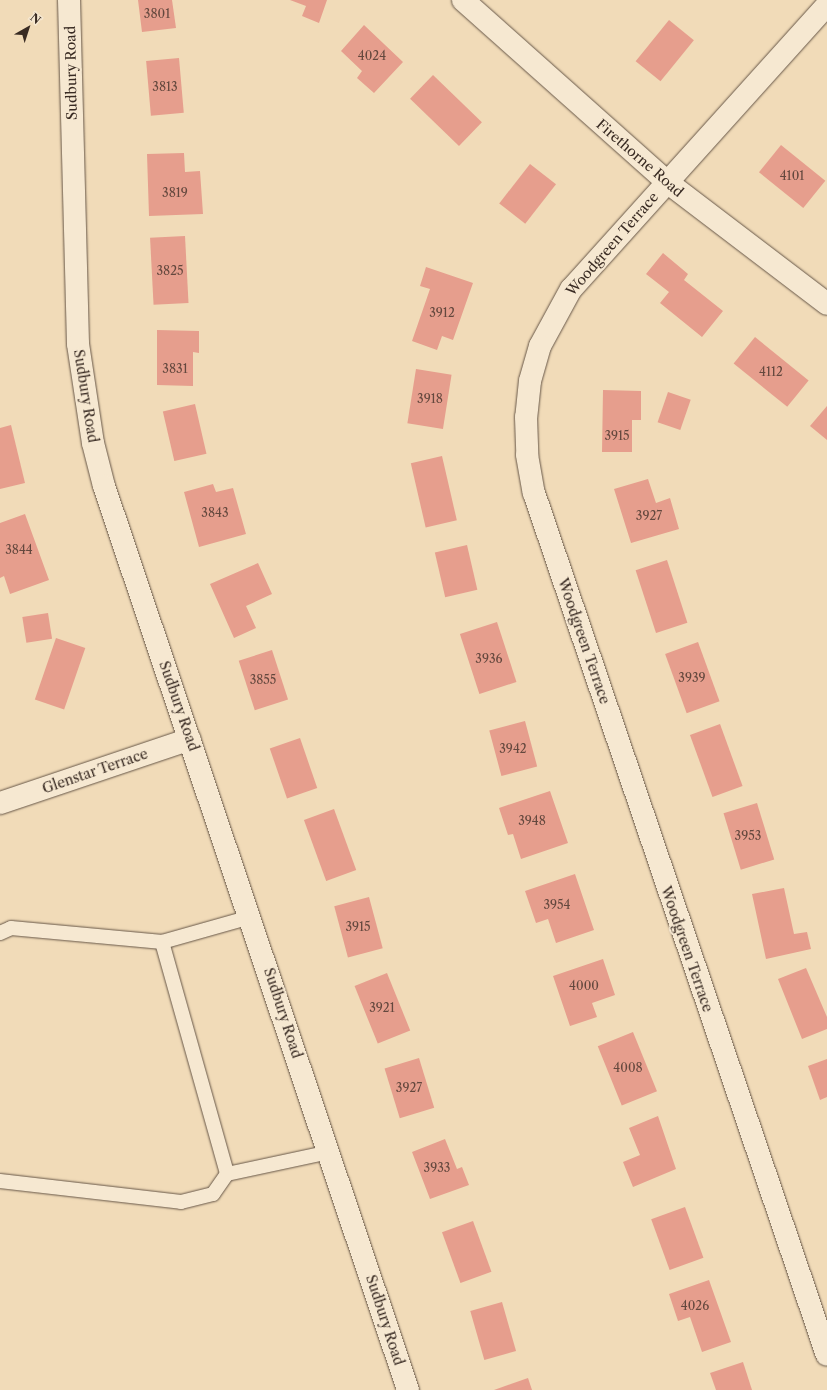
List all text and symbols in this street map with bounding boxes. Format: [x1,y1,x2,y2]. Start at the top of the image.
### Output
house number: 3801 [144,7,170,21]
north arrow [8,8,48,48]
text: N [27,10,44,27]
street label: Sudbury Road [62,26,80,120]
house number: 4024 [358,49,386,63]
house number: 3813 [152,80,178,94]
street label: Firethorne Road [593,116,687,200]
house number: 4101 [780,169,804,183]
house number: 3819 [162,186,188,200]
street label: Woodgreen Terrace [562,189,662,299]
house number: 3825 [156,264,184,278]
house number: 3912 [429,306,455,320]
street label: Sudbury Road [70,348,102,444]
house number: 3831 [162,362,188,376]
house number: 4112 [759,365,783,379]
house number: 3918 [417,392,443,406]
house number: 3915 [604,429,630,443]
house number: 3843 [201,506,229,520]
house number: 3927 [636,509,662,523]
house number: 3844 [5,543,33,557]
street label: Woodgreen Terrace [555,576,613,706]
house number: 3936 [475,652,503,666]
street label: Sudbury Road [156,659,202,753]
house number: 3939 [678,671,706,685]
house number: 3855 [250,673,276,687]
house number: 3942 [499,742,527,756]
street label: Glenstar Terrace [40,745,150,797]
house number: 3948 [518,814,546,828]
house number: 3953 [735,829,761,843]
street label: Woodgreen Terrace [658,884,716,1014]
house number: 3954 [543,898,571,912]
house number: 3915 [345,920,371,934]
street label: Sudbury Road [260,965,306,1061]
house number: 4000 [569,979,599,993]
house number: 3921 [369,1001,395,1015]
house number: 4008 [613,1061,643,1075]
house number: 3927 [396,1081,422,1095]
house number: 3933 [424,1161,450,1175]
street label: Sudbury Road [362,1272,408,1368]
house number: 4026 [681,1299,709,1313]

